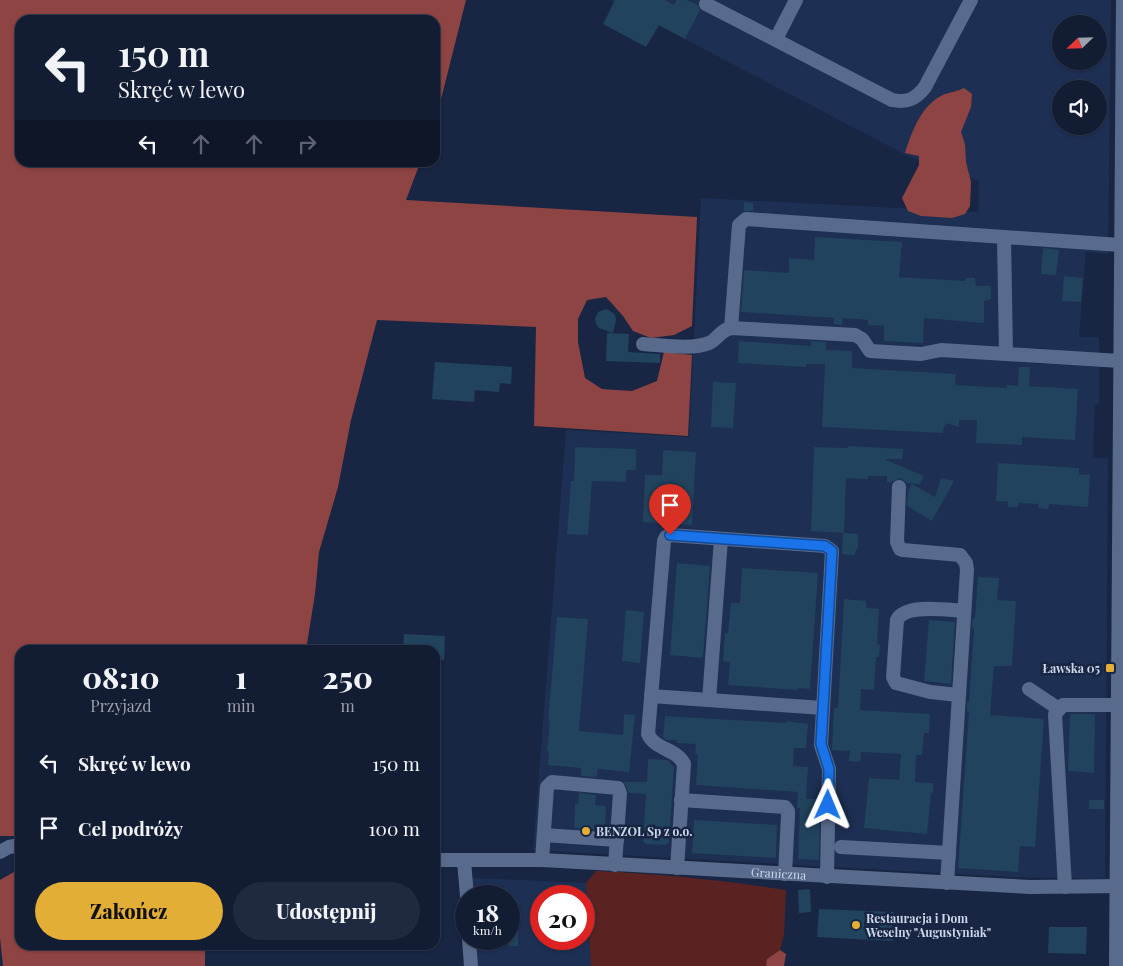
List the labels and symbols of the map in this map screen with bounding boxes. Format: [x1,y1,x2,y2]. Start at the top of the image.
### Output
north arrow [1052,15,1108,70]
pin [649,484,691,535]
place label: Ławska 05 [1043,660,1100,676]
marker: Ławska 05 [1104,662,1116,674]
position arrow [801,778,853,830]
place label: BENZOL Sp z o.o. [596,823,692,839]
marker: BENZOL Sp z o.o. [580,825,592,837]
street label: Graniczna [751,864,807,883]
speed limit sign: 20 [530,885,595,950]
place label: Restauracja i Dom Weselny "Augustyniak" [865,910,991,940]
marker: Restauracja i Dom Weselny "Augustyniak" [850,919,862,931]

